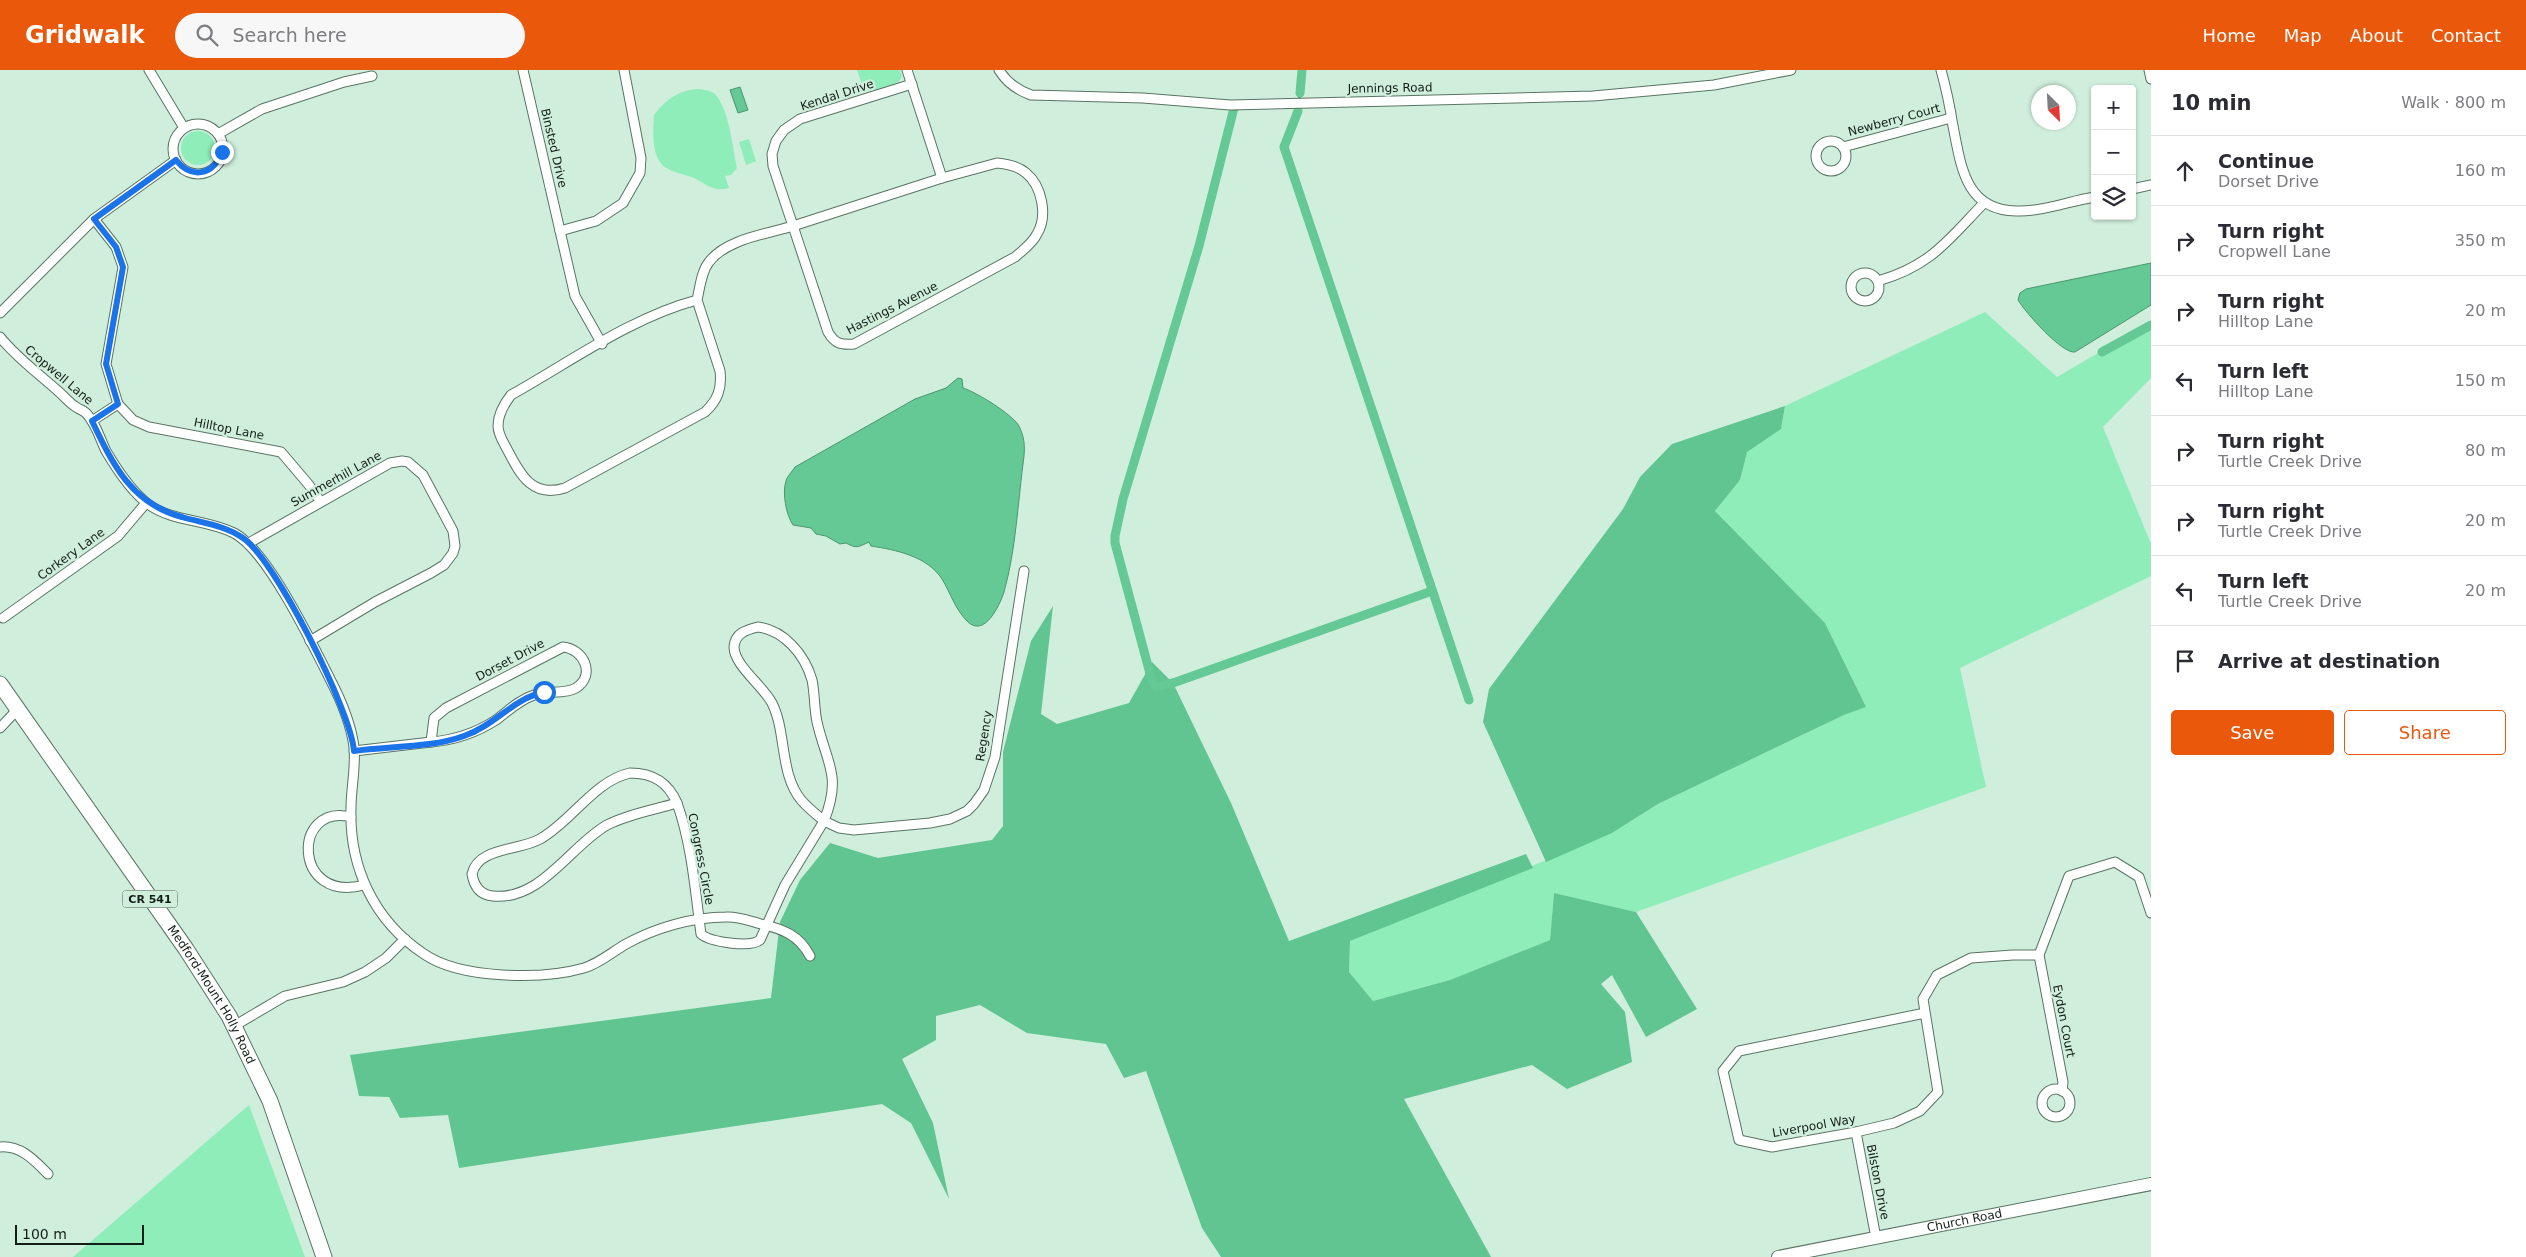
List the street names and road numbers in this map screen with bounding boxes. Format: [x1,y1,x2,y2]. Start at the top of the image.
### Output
street label: Kendal Drive [799,77,875,113]
street label: Jennings Road [1346,80,1433,96]
street label: Newberry Court [1846,101,1942,139]
street label: Binsted Drive [538,107,570,189]
street label: Hastings Avenue [844,279,940,337]
street label: Cropwell Lane [22,342,96,408]
street label: Hilltop Lane [193,415,265,443]
street label: Summerhill Lane [288,448,384,510]
street label: Corkery Lane [35,525,107,583]
street label: Dorset Drive [473,636,547,684]
street label: Regency [973,709,995,763]
street label: Congress Circle [685,812,717,906]
road number: CR 541 [122,891,178,908]
street label: Medford-Mount Holly Road [165,923,258,1066]
street label: Eydon Court [2050,983,2078,1059]
street label: Liverpool Way [1771,1112,1857,1140]
street label: Bilston Drive [1864,1143,1892,1221]
street label: Church Road [1926,1206,2003,1235]

